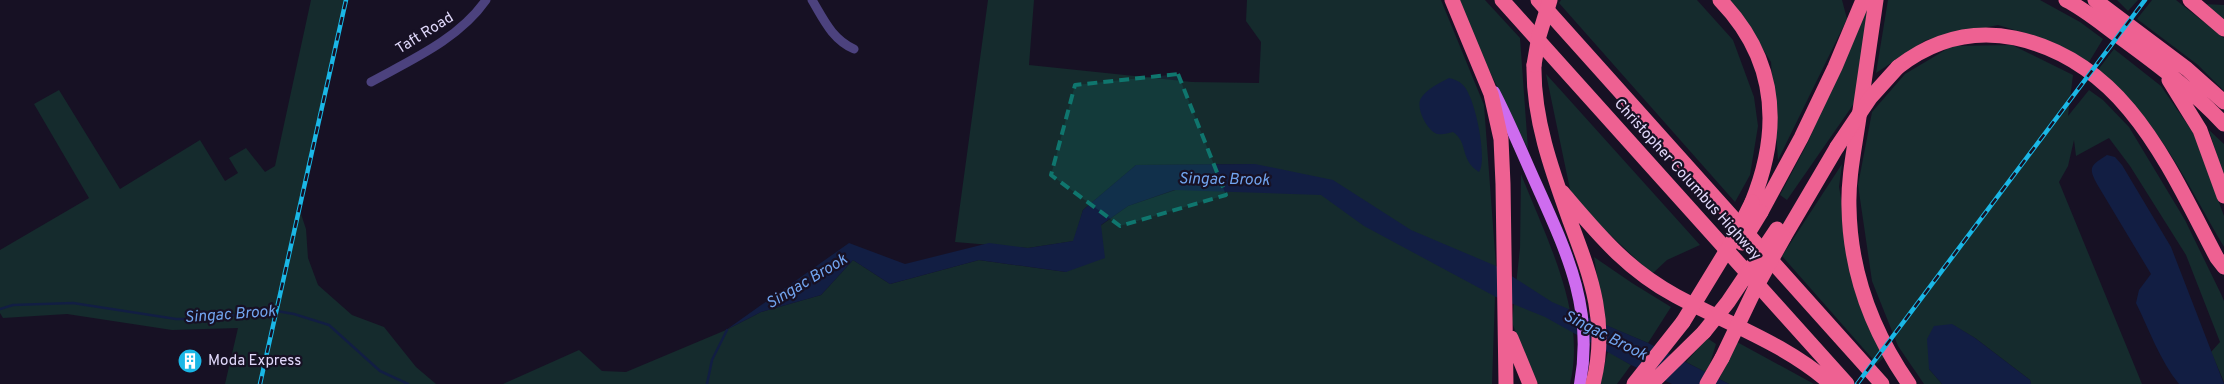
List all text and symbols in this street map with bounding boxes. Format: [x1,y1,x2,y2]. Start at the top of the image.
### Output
street label: Taft Road [393,9,457,59]
street label: Christopher Columbus Highway [1609,95,1765,265]
water label: Singac Brook [1178,169,1271,191]
water label: Singac Brook [763,249,852,314]
water label: Singac Brook [184,302,277,328]
water label: Singac Brook [1560,306,1651,366]
building icon: Moda Express [177,348,203,374]
place label: Moda Express [208,352,301,371]

